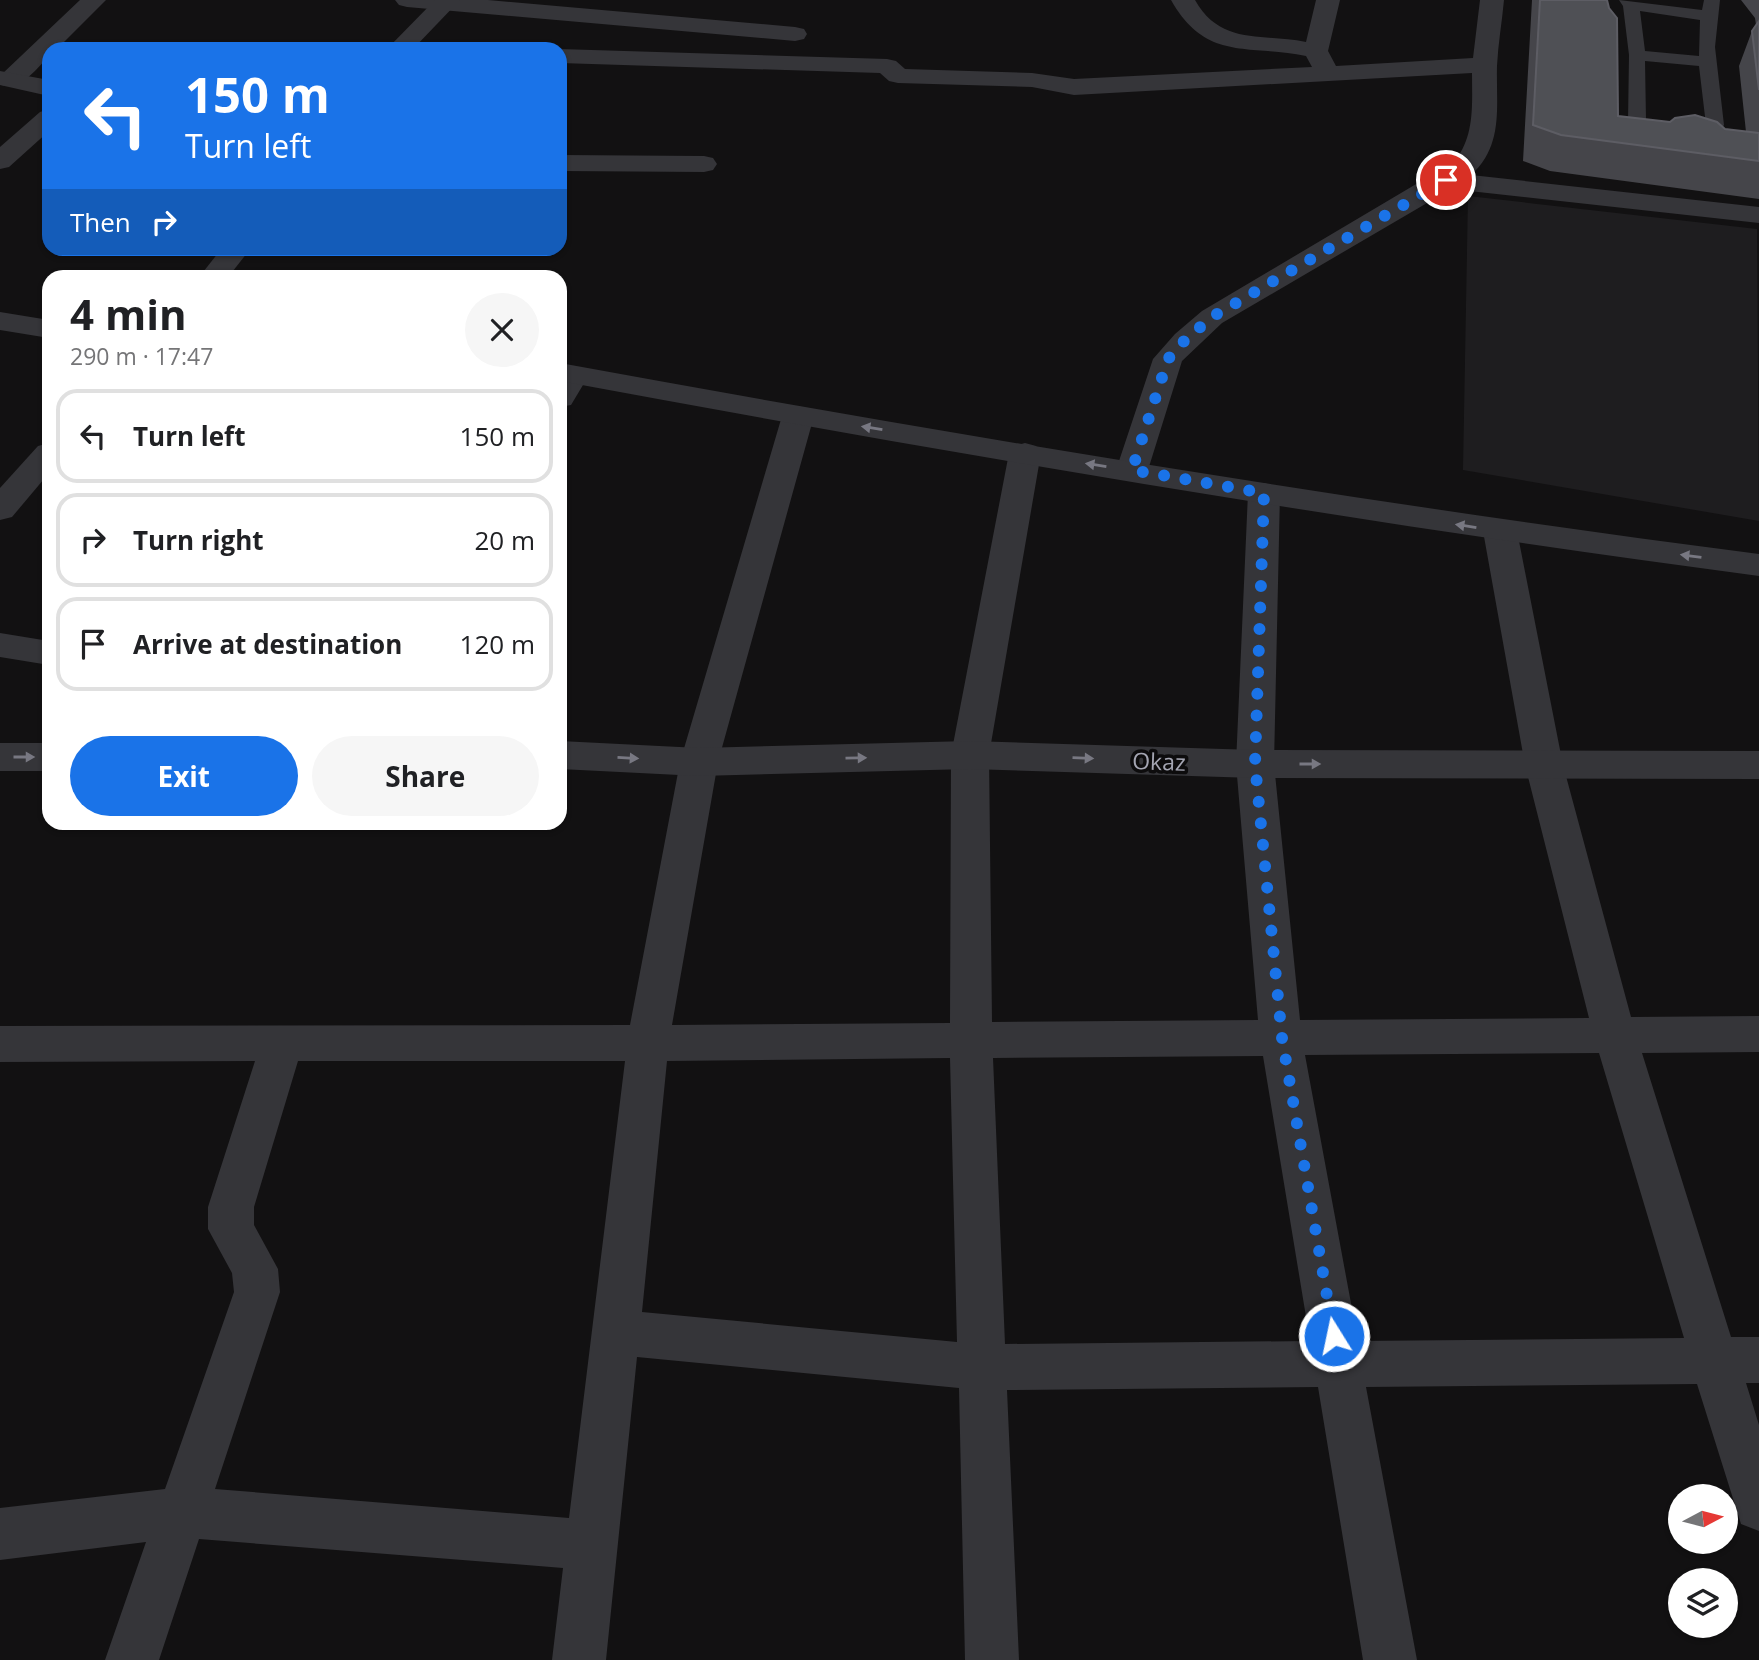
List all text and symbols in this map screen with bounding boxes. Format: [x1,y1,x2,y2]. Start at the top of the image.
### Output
text: 150 m [185,61,330,127]
icon: left [70,70,161,161]
text: Turn left [185,124,311,167]
pin [1416,150,1476,210]
icon: arrive [1427,161,1465,199]
icon: right [145,203,183,241]
text: Then [70,204,131,240]
text: 4 min [70,285,187,342]
button: close [465,293,539,367]
text: 290 m · 17:47 [70,340,213,372]
icon: left [74,417,112,455]
text: Turn left [133,418,245,454]
text: 150 m [460,418,535,454]
one-way arrow [861,422,883,433]
one-way arrow [1085,459,1107,470]
one-way arrow [1455,520,1477,531]
icon: right [74,521,112,559]
text: Turn right [133,522,264,558]
text: 20 m [474,522,535,558]
one-way arrow [1680,551,1702,562]
icon: arrive [74,625,112,663]
text: Arrive at destination [133,626,402,662]
text: 120 m [460,626,535,662]
button: Exit [70,736,298,816]
button: Share [312,736,539,816]
street label: Okaz [1132,744,1186,778]
one-way arrow [14,751,36,763]
one-way arrow [845,752,867,763]
one-way arrow [617,753,639,764]
one-way arrow [1072,753,1094,764]
one-way arrow [1300,758,1322,770]
position arrow [1297,1299,1371,1373]
north arrow [1668,1484,1738,1554]
map controls [1668,1484,1738,1638]
button: layers [1668,1568,1738,1638]

